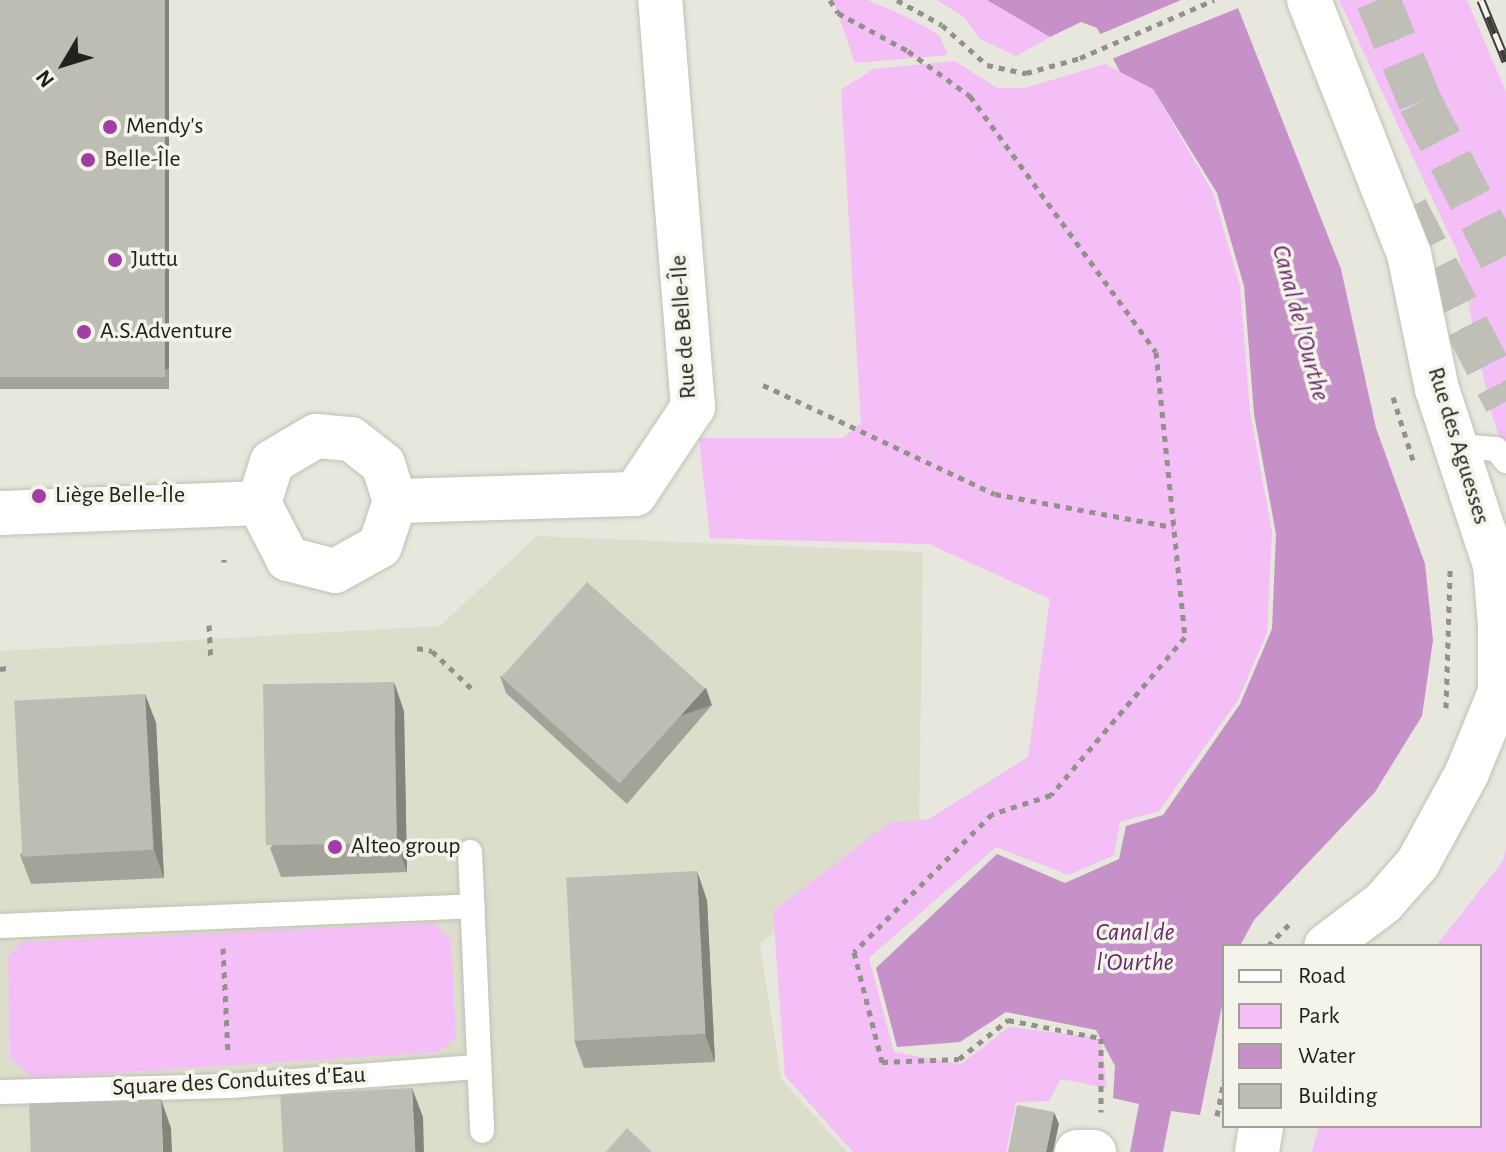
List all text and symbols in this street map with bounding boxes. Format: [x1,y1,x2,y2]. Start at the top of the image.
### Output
north arrow [24,24,104,104]
text: N [32,66,58,92]
place label: Mendy's [126,113,203,141]
marker: Mendy's [101,118,119,136]
place label: Belle-Île [104,146,181,174]
marker: Belle-Île [79,151,97,169]
water label: Canal de l'Ourthe [1264,242,1336,404]
place label: Juttu [131,246,178,274]
marker: Juttu [106,251,124,269]
street label: Rue de Belle-Île [665,254,703,400]
place label: A.S.Adventure [100,318,232,346]
marker: A.S.Adventure [75,323,93,341]
street label: Rue des Aguesses [1420,364,1496,528]
place label: Liège Belle-Île [55,482,185,510]
marker: Liège Belle-Île [30,487,48,505]
place label: Alteo group [351,833,461,861]
marker: Alteo group [326,838,344,856]
water label: Canal de l'Ourthe [1096,917,1174,978]
legend [1222,944,1482,1128]
text: Road [1298,964,1346,988]
text: Park [1298,1004,1339,1028]
text: Water [1298,1044,1355,1068]
street label: Square des Conduites d'Eau [112,1061,366,1103]
text: Building [1298,1084,1377,1108]

